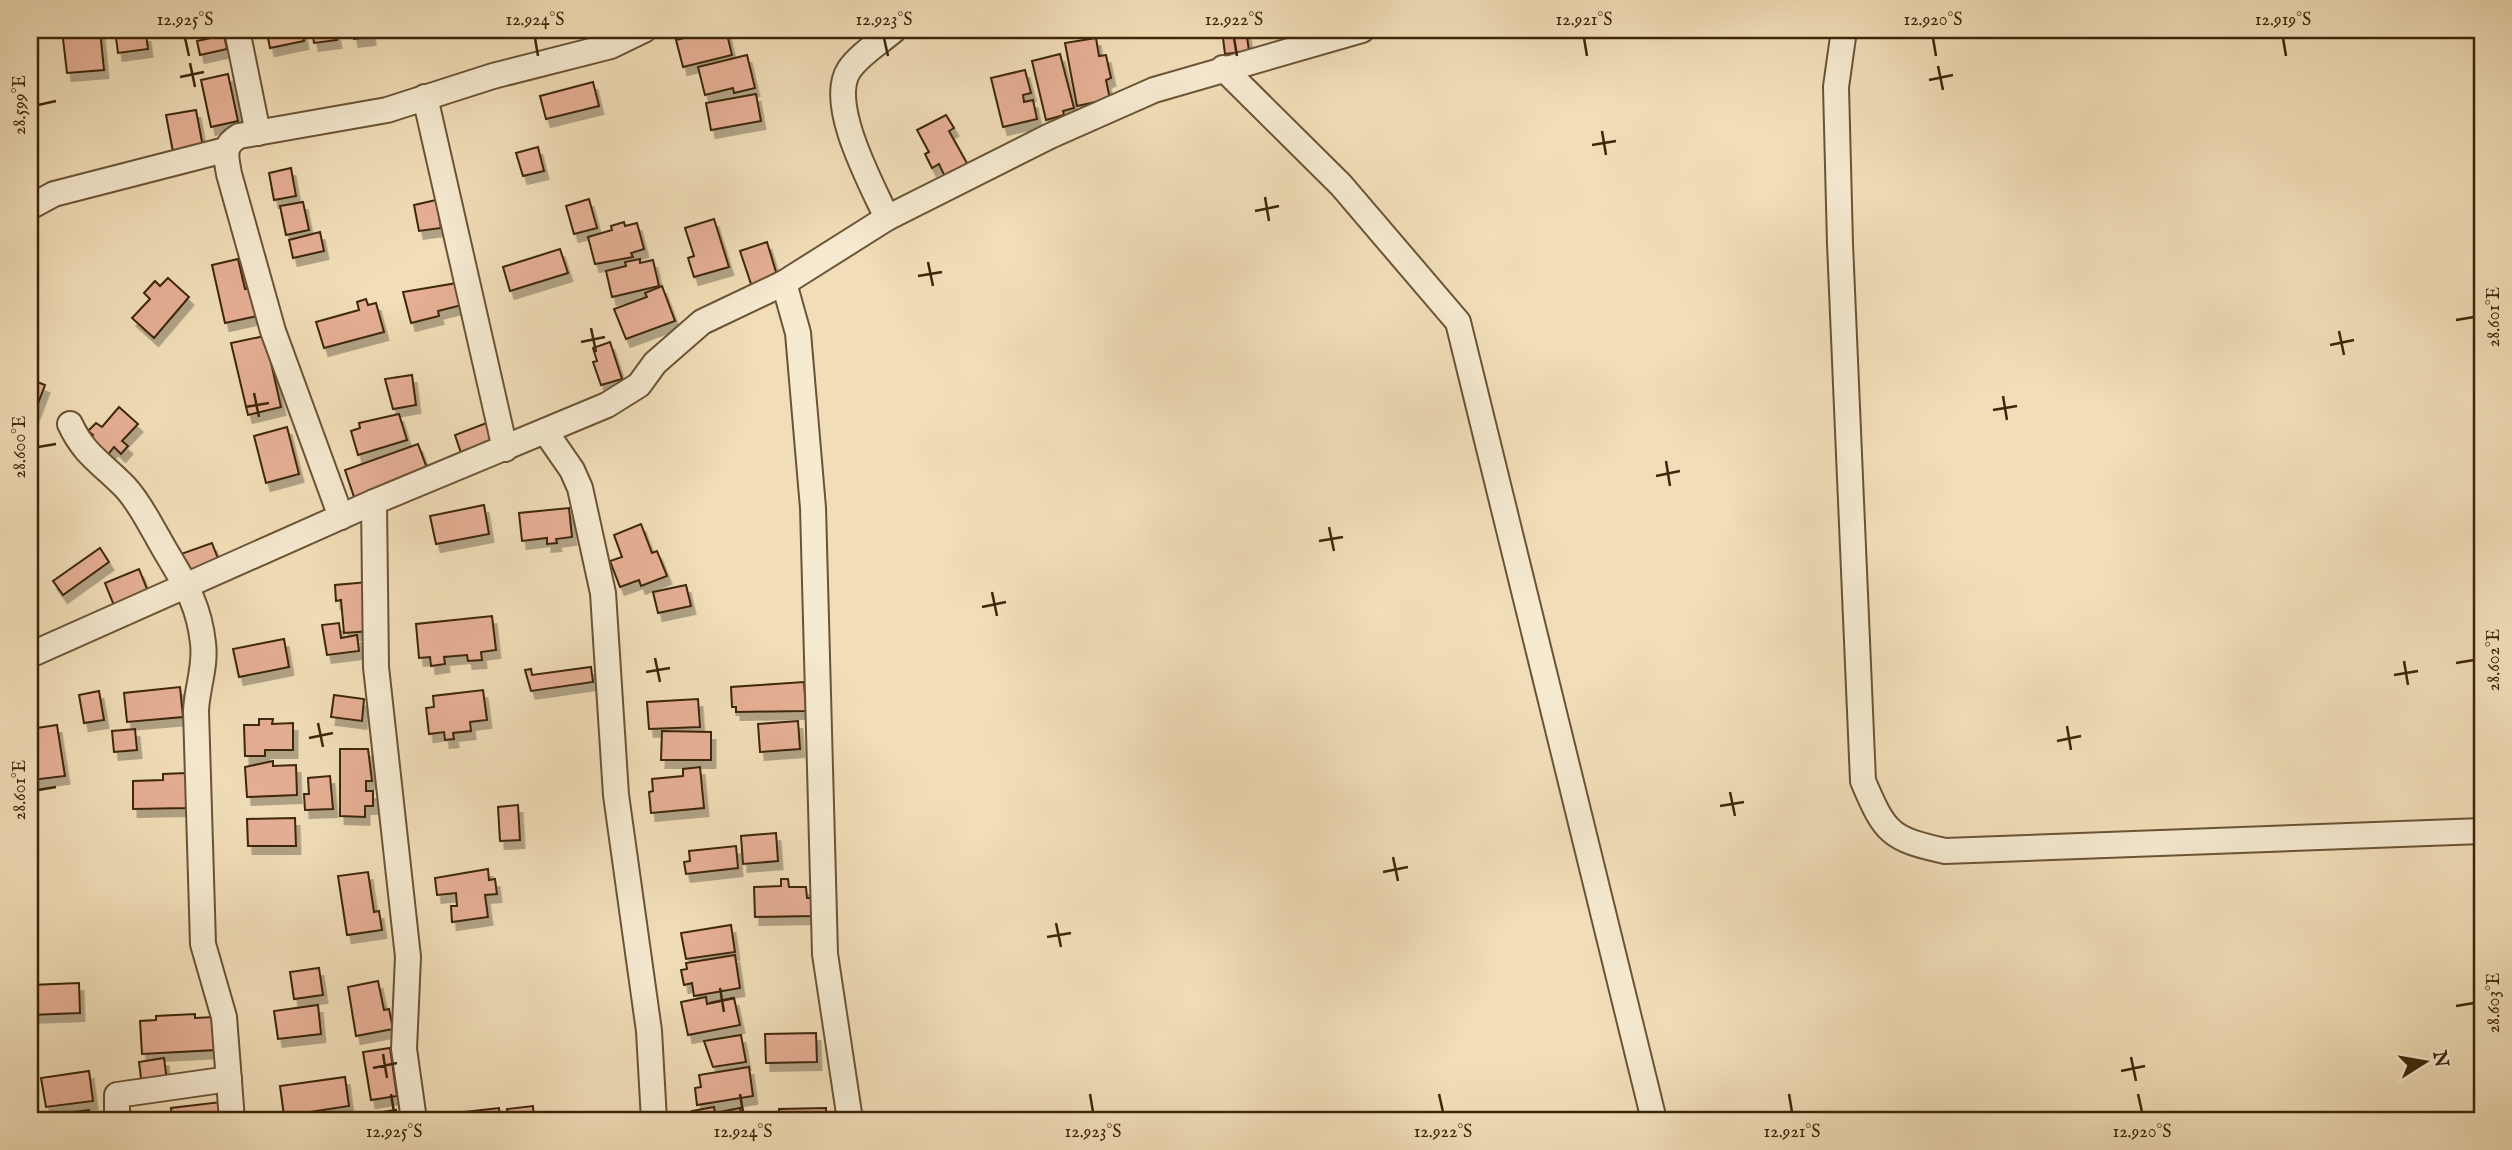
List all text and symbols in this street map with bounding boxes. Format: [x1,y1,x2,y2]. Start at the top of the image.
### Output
text: 12.925°S [157,9,213,32]
text: 12.924°S [505,9,565,32]
text: 12.923°S [856,9,912,32]
text: 12.922°S [1205,9,1263,32]
text: 12.921°S [1556,9,1612,32]
text: 12.920°S [1903,9,1963,32]
text: 12.919°S [2255,9,2311,32]
text: 28.599°E [9,75,32,135]
text: 28.601°E [2483,287,2506,347]
text: 28.600°E [9,416,32,478]
text: 28.602°E [2483,629,2506,691]
text: 28.601°E [9,760,32,820]
text: 28.603°E [2483,973,2506,1033]
north arrow [2390,1028,2460,1098]
text: N [2426,1048,2453,1070]
text: 12.925°S [366,1121,422,1144]
text: 12.924°S [713,1121,773,1144]
text: 12.923°S [1065,1121,1121,1144]
text: 12.922°S [1414,1121,1472,1144]
text: 12.921°S [1764,1121,1820,1144]
text: 12.920°S [2112,1121,2172,1144]

